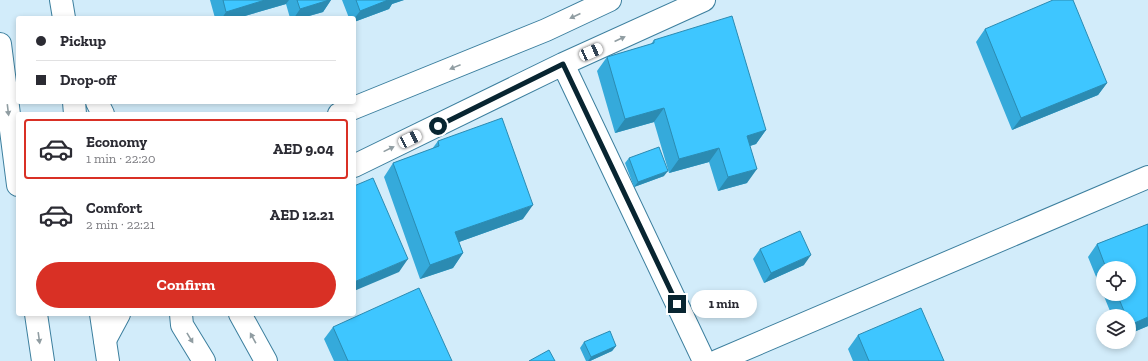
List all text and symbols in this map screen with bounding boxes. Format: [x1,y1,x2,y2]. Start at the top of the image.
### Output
one-way arrow [569,13,580,19]
text: Pickup [60,32,106,50]
one-way arrow [614,35,626,42]
car [578,42,604,62]
one-way arrow [448,64,460,70]
text: Drop-off [60,71,116,89]
one-way arrow [5,104,12,116]
route start [429,117,447,135]
car [397,128,423,150]
icon: car [38,131,74,167]
text: Economy [86,133,147,151]
text: AED 9.04 [273,140,334,158]
one-way arrow [383,146,395,152]
text: 1 min · 22:20 [86,151,156,166]
icon: car [38,197,74,233]
text: Comfort [86,199,142,217]
text: AED 12.21 [270,206,334,224]
text: 2 min · 22:21 [86,217,155,232]
map controls [1096,261,1136,349]
button: locate [1096,261,1136,301]
button: Confirm [36,262,336,308]
callout: 1 min [691,290,757,318]
route end [668,295,686,313]
text: 1 min [709,296,739,311]
button: layers [1096,309,1136,349]
one-way arrow [36,331,43,344]
one-way arrow [249,332,256,343]
one-way arrow [186,333,194,343]

